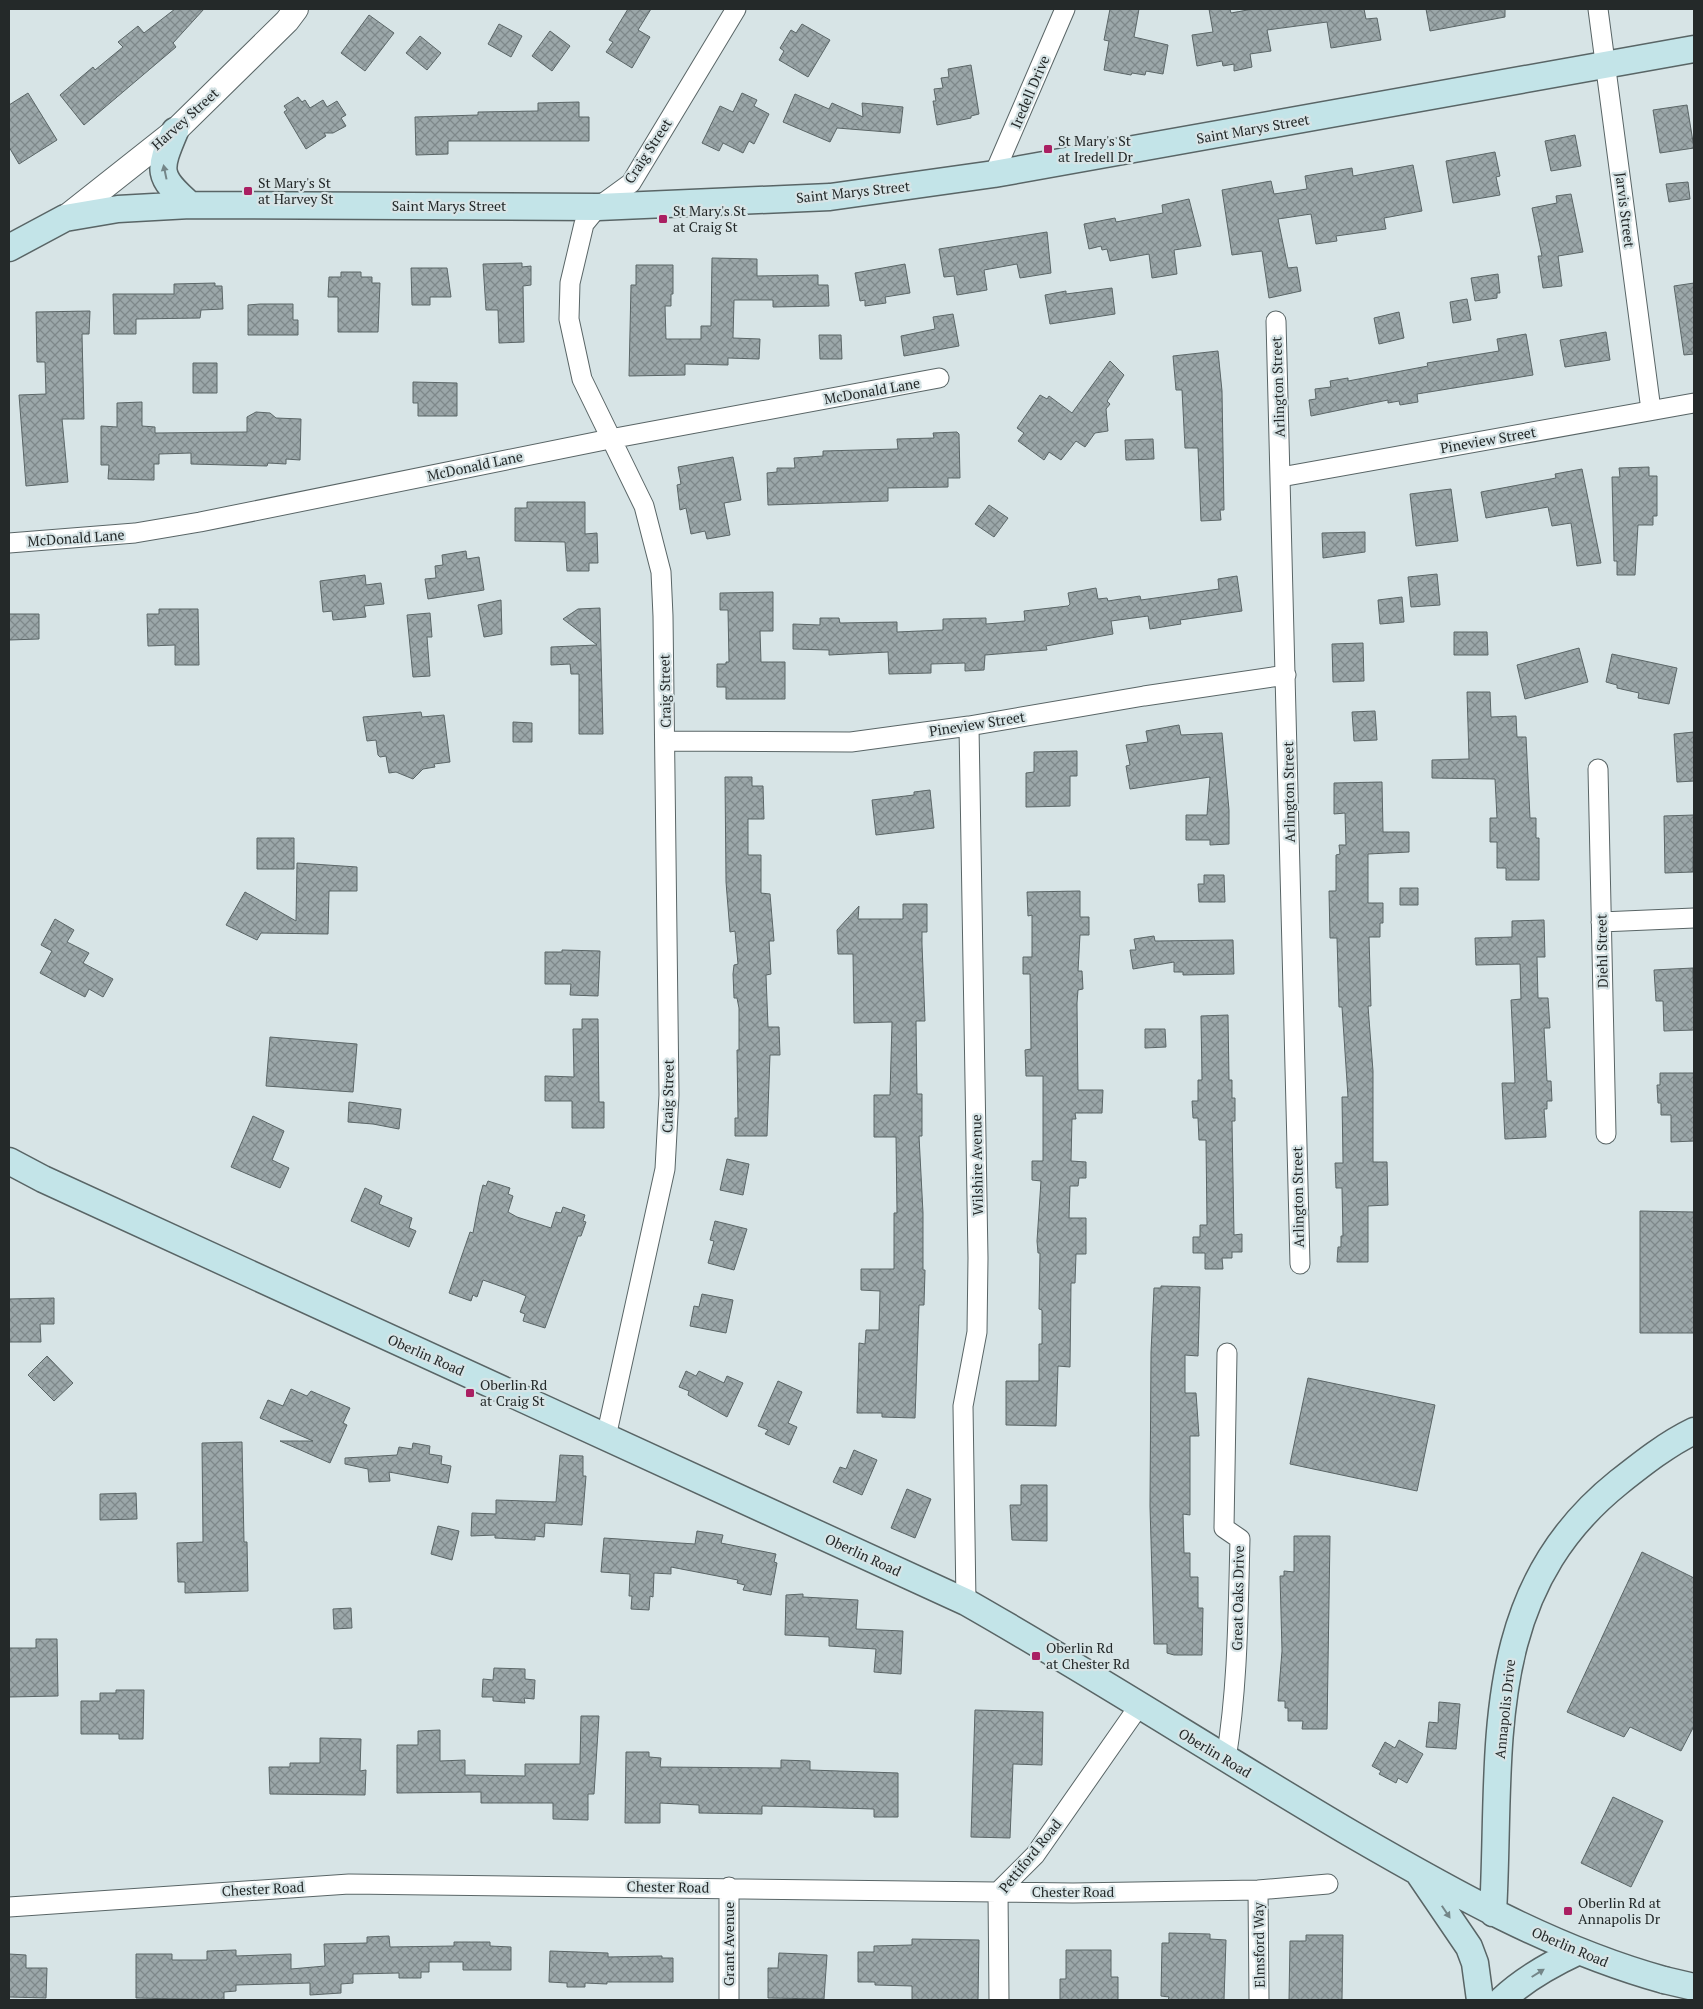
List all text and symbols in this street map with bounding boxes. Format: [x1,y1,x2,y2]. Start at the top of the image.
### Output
street label: Iredell Drive [1006,52,1053,131]
street label: Harvey Street [147,83,223,154]
street label: Saint Marys Street [1195,109,1312,148]
street label: Craig Street [620,114,676,187]
place label: St Mary's St at Iredell Dr [1058,131,1134,166]
marker: St Mary's St at Iredell Dr [1042,143,1054,155]
one-way arrow [161,164,169,180]
street label: Jarvis Street [1611,171,1640,249]
place label: St Mary's St at Harvey St [258,173,334,208]
street label: Saint Marys Street [795,176,912,207]
marker: St Mary's St at Harvey St [242,185,254,197]
street label: Saint Marys Street [392,196,507,215]
place label: St Mary's St at Craig St [673,201,747,236]
marker: St Mary's St at Craig St [657,213,669,225]
street label: Arlington Street [1266,335,1289,438]
street label: McDonald Lane [822,373,921,408]
street label: Pineview Street [1439,422,1538,457]
street label: McDonald Lane [425,446,524,485]
street label: McDonald Lane [27,525,125,550]
street label: Craig Street [654,653,675,728]
street label: Pineview Street [928,706,1027,740]
street label: Arlington Street [1278,741,1299,843]
street label: Diehl Street [1591,913,1612,988]
street label: Craig Street [657,1058,678,1133]
street label: Wilshire Avenue [966,1114,987,1216]
street label: Arlington Street [1287,1146,1308,1248]
street label: Oberlin Road [385,1329,468,1380]
place label: Oberlin Rd at Craig St [480,1375,547,1410]
marker: Oberlin Rd at Craig St [464,1387,476,1399]
street label: Oberlin Road [822,1529,904,1581]
street label: Great Oaks Drive [1227,1545,1248,1651]
place label: Oberlin Rd at Chester Rd [1046,1638,1130,1673]
marker: Oberlin Rd at Chester Rd [1030,1650,1042,1662]
street label: Annapolis Drive [1490,1658,1519,1760]
street label: Oberlin Road [1175,1723,1255,1782]
street label: Pettiford Road [994,1815,1065,1896]
street label: Chester Road [627,1876,710,1897]
street label: Chester Road [221,1877,305,1900]
street label: Chester Road [1032,1882,1115,1901]
place label: Oberlin Rd at Annapolis Dr [1578,1893,1662,1928]
street label: Elmsford Way [1248,1901,1269,1988]
street label: Grant Avenue [719,1902,738,1986]
marker: Oberlin Rd at Annapolis Dr [1562,1905,1574,1917]
one-way arrow [1441,1906,1450,1919]
street label: Oberlin Road [1529,1922,1612,1971]
one-way arrow [1532,1968,1545,1977]

